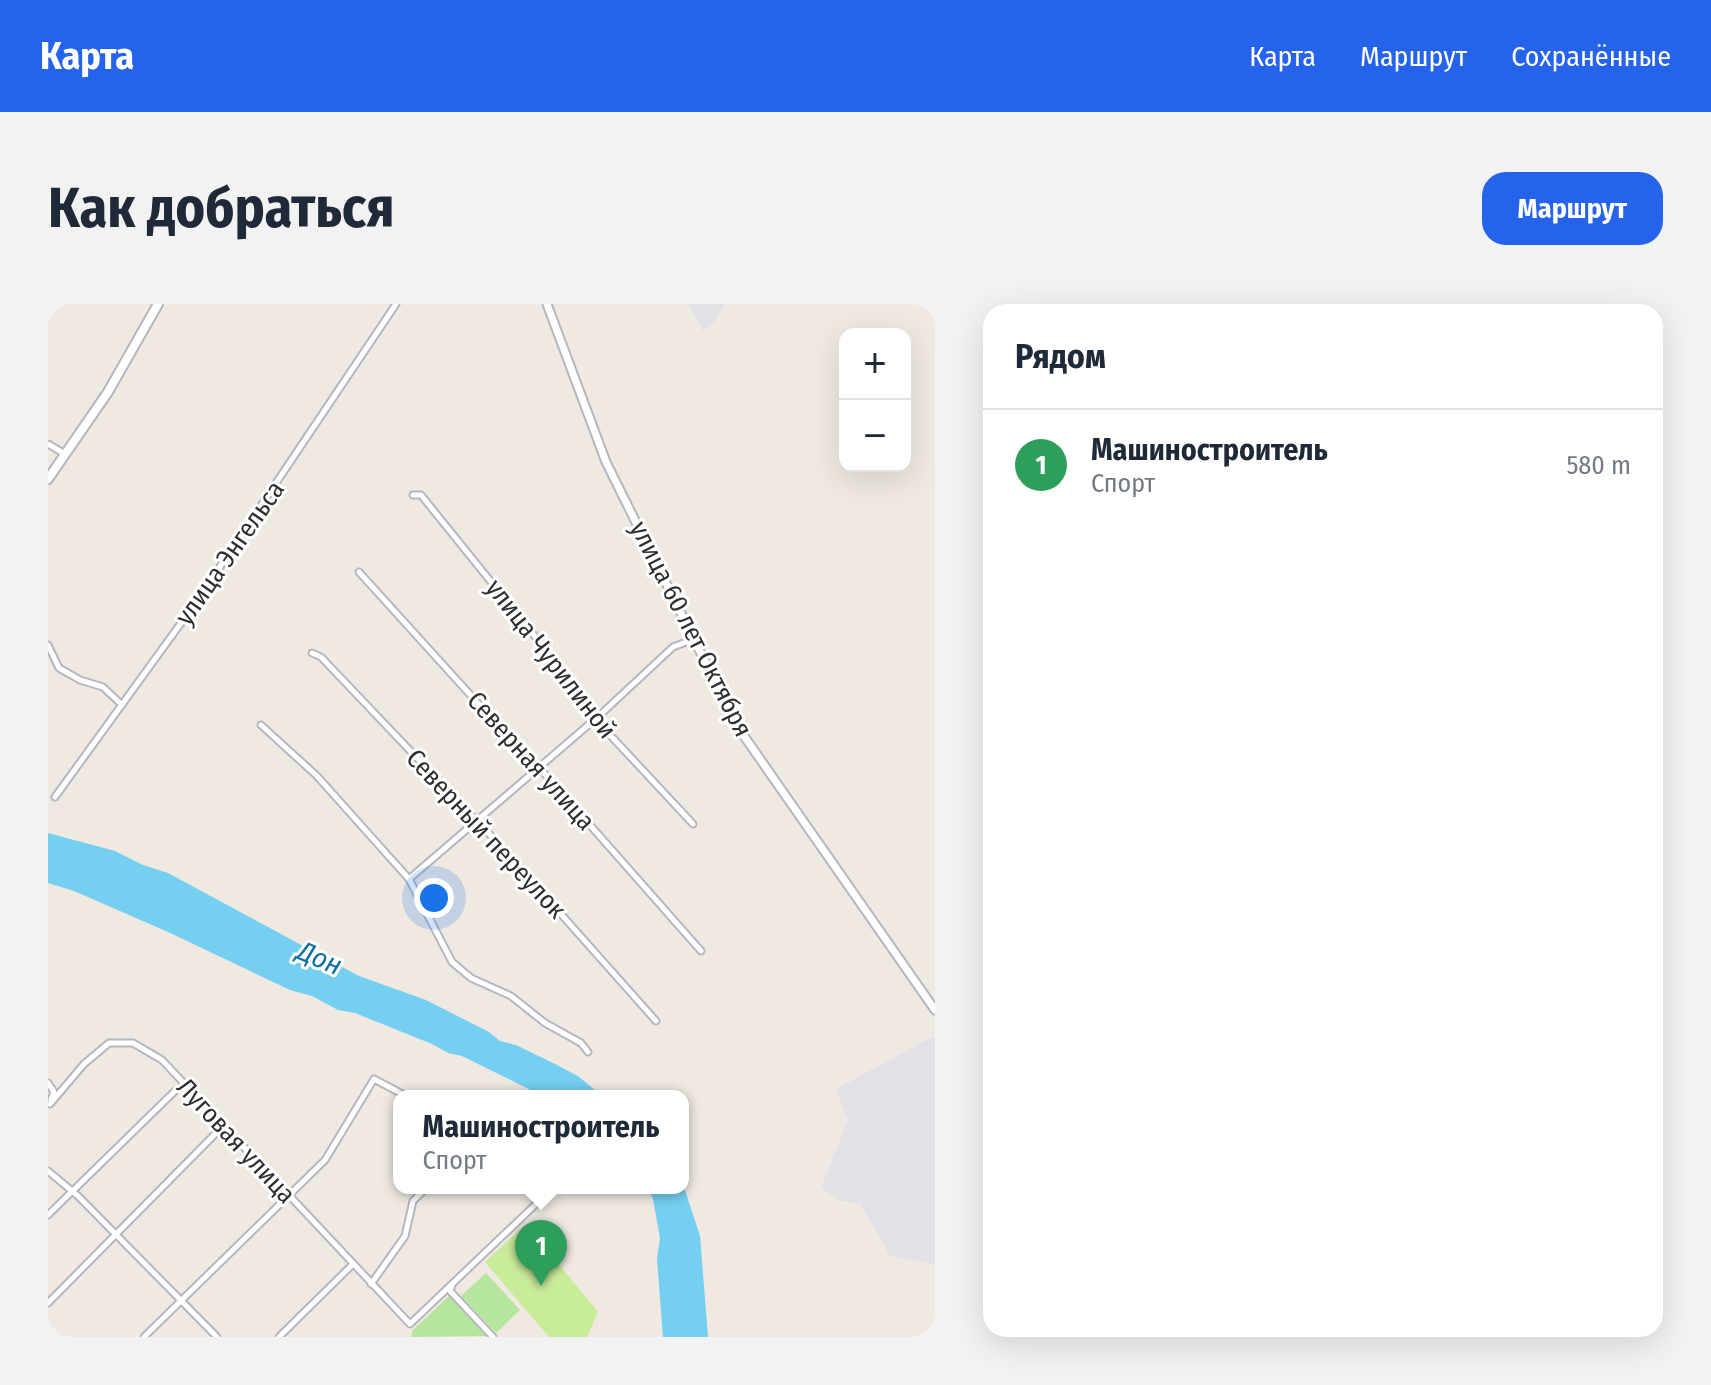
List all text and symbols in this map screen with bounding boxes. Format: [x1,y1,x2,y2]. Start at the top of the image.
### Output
text: Карта [40,33,134,79]
text: Карта [1249,40,1316,73]
text: Маршрут [1360,40,1467,73]
text: Сохранённые [1511,40,1671,73]
button: Маршрут [1482,172,1663,245]
text: Как добраться [48,175,394,242]
map controls [839,328,911,472]
button: + [839,328,911,400]
text: Рядом [1015,336,1106,377]
button: − [839,400,911,472]
text: Машиностроитель [1091,432,1328,468]
text: 1 [1036,450,1047,481]
text: 580 m [1566,450,1631,481]
text: Спорт [1091,468,1155,499]
street label: улица Энгельса [169,475,291,631]
street label: улица 60 лет Октября [623,516,759,742]
street label: улица Чурилиной [479,573,623,745]
street label: Северная улица [461,685,601,837]
street label: Северный переулок [400,743,572,925]
your location [414,878,454,918]
water label: Дон [291,933,347,982]
street label: Луговая улица [170,1072,302,1210]
popup [393,1090,689,1194]
text: Машиностроитель [423,1109,659,1145]
text: Спорт [423,1145,487,1176]
pin: 1 [515,1220,567,1286]

